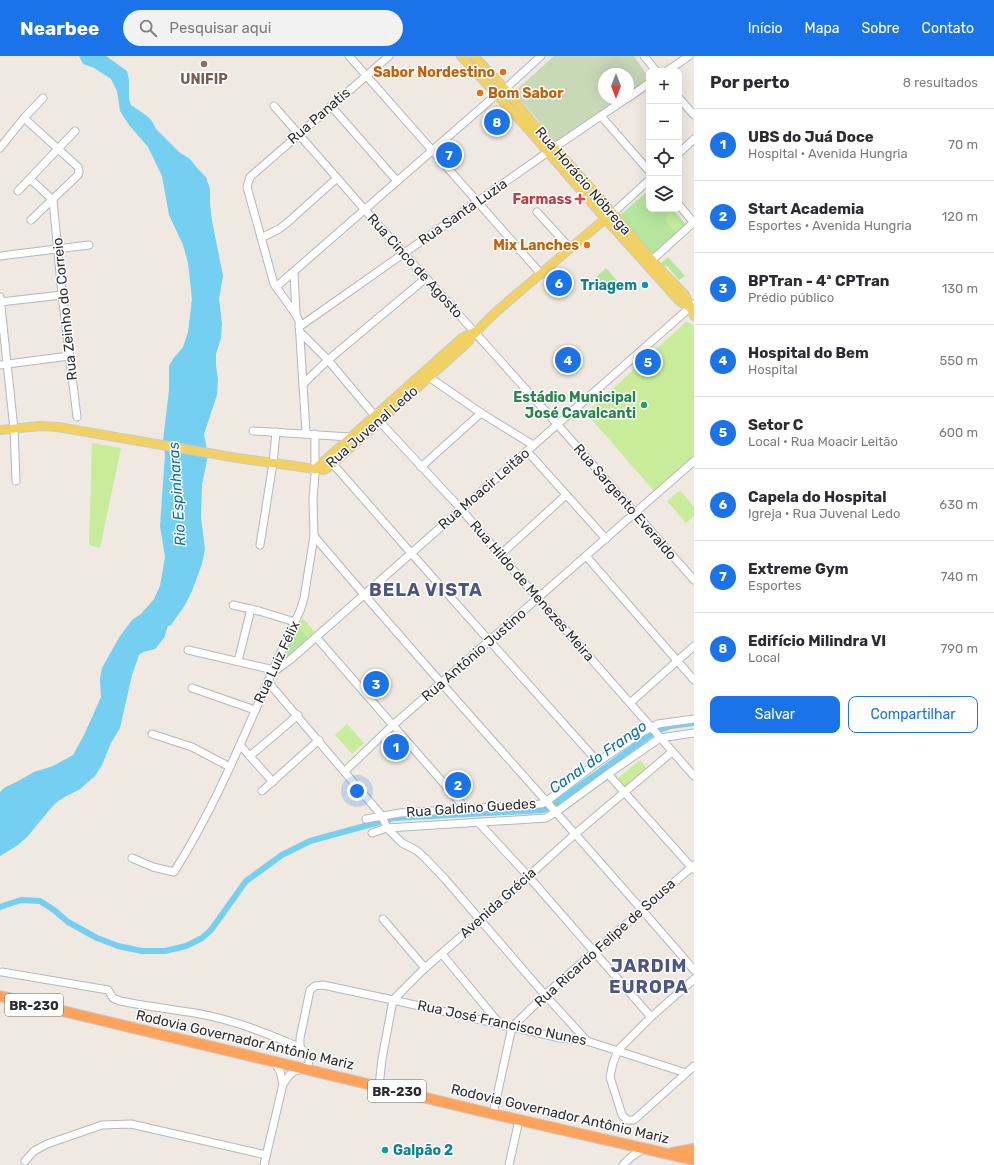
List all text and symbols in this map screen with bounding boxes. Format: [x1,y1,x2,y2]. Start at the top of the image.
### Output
search box [123,10,403,46]
text: Nearbee [20,17,99,40]
icon: search [137,17,159,39]
text: Pesquisar aqui [169,19,271,37]
text: Início [748,20,783,37]
text: Mapa [805,20,840,37]
text: Sobre [862,20,900,37]
text: Contato [922,20,974,37]
marker: UNIFIP [199,59,209,69]
place label: Sabor Nordestino [373,64,495,81]
marker: Sabor Nordestino [498,67,508,77]
north arrow [598,68,634,104]
map controls [646,68,682,212]
button: + [646,68,682,104]
place label: UNIFIP [180,71,228,88]
text: Por perto [710,72,790,92]
text: 8 resultados [903,75,978,90]
street label: Rua Panatis [284,84,354,148]
place label: Bom Sabor [488,85,564,102]
marker: Bom Sabor [475,88,485,98]
button: − [646,104,682,140]
pin: 8 [484,107,510,137]
street label: Rua Horácio Nóbrega [531,124,635,238]
text: UBS do Juá Doce [748,128,874,146]
text: 1 [720,137,726,152]
text: 70 m [948,137,978,152]
pin: 7 [436,140,462,170]
button: locate [646,140,682,176]
text: Hospital · Avenida Hungria [748,146,908,161]
street label: Rua Santa Luzia [415,175,511,249]
button: layers [646,176,682,212]
place label: Farmass [512,191,572,208]
marker: Farmass [575,194,585,204]
text: Start Academia [748,200,864,218]
text: 2 [719,209,727,224]
text: 120 m [942,209,978,224]
street label: Rua Cinco de Agosto [364,210,466,322]
text: Esportes · Avenida Hungria [748,218,912,233]
street label: Rua Zeinho do Correio [49,237,81,381]
place label: Mix Lanches [493,237,579,254]
marker: Mix Lanches [582,240,592,250]
pin: 6 [546,268,572,298]
text: BPTran - 4ª CPTran [748,272,889,290]
place label: Triagem [580,277,637,294]
marker: Triagem [640,280,650,290]
text: 3 [719,281,727,296]
text: 130 m [942,281,978,296]
text: Prédio público [748,290,834,305]
text: Hospital do Bem [748,344,869,362]
pin: 4 [555,345,581,375]
pin: 5 [635,347,661,377]
text: 4 [719,353,727,368]
text: 550 m [940,353,978,368]
text: Hospital [748,362,798,377]
street label: Rua Juvenal Ledo [323,382,421,472]
place label: Estádio Municipal José Cavalcanti [513,389,636,422]
marker: Estádio Municipal José Cavalcanti [639,400,649,410]
text: Setor C [748,416,803,434]
text: 5 [719,425,727,440]
text: 600 m [939,425,978,440]
text: Local · Rua Moacir Leitão [748,434,898,449]
street label: Rua Sargento Everaldo [570,440,680,564]
water label: Rio Espinharas [164,441,190,547]
street label: Rua Moacir Leitão [435,445,533,533]
text: Capela do Hospital [748,488,886,506]
text: 6 [719,497,727,512]
text: 630 m [939,497,978,512]
text: Igreja · Rua Juvenal Ledo [748,506,901,521]
street label: Rua Hildo de Menezes Meira [466,517,598,665]
text: Extreme Gym [748,560,848,578]
text: 7 [719,569,727,584]
text: 740 m [941,569,978,584]
text: Esportes [748,578,802,593]
district label: BELA VISTA [369,579,483,601]
street label: Rua Antônio Justino [418,605,530,705]
street label: Rua Luiz Félix [250,618,304,706]
text: Edifício Milindra VI [748,632,886,650]
text: 8 [719,641,727,656]
text: 790 m [941,641,978,656]
text: Local [748,650,780,665]
pin: 3 [363,669,389,699]
button: Salvar [710,696,840,733]
button: Compartilhar [848,696,978,733]
water label: Canal do Frango [546,716,651,797]
pin: 1 [383,732,409,762]
pin: 2 [445,770,471,800]
your location [347,781,367,801]
street label: Rua Galdino Guedes [405,795,537,821]
street label: Avenida Grécia [456,864,540,942]
street label: Rua Ricardo Felipe de Sousa [531,875,679,1011]
district label: JARDIM EUROPA [609,955,689,998]
road number: BR-230 [5,994,63,1016]
street label: Rua José Francisco Nunes [416,997,588,1049]
street label: Rodovia Governador Antônio Mariz [134,1007,356,1073]
road number: BR-230 [368,1080,426,1102]
street label: Rodovia Governador Antônio Mariz [449,1081,671,1147]
place label: Galpão 2 [393,1142,453,1159]
marker: Galpão 2 [380,1145,390,1155]

